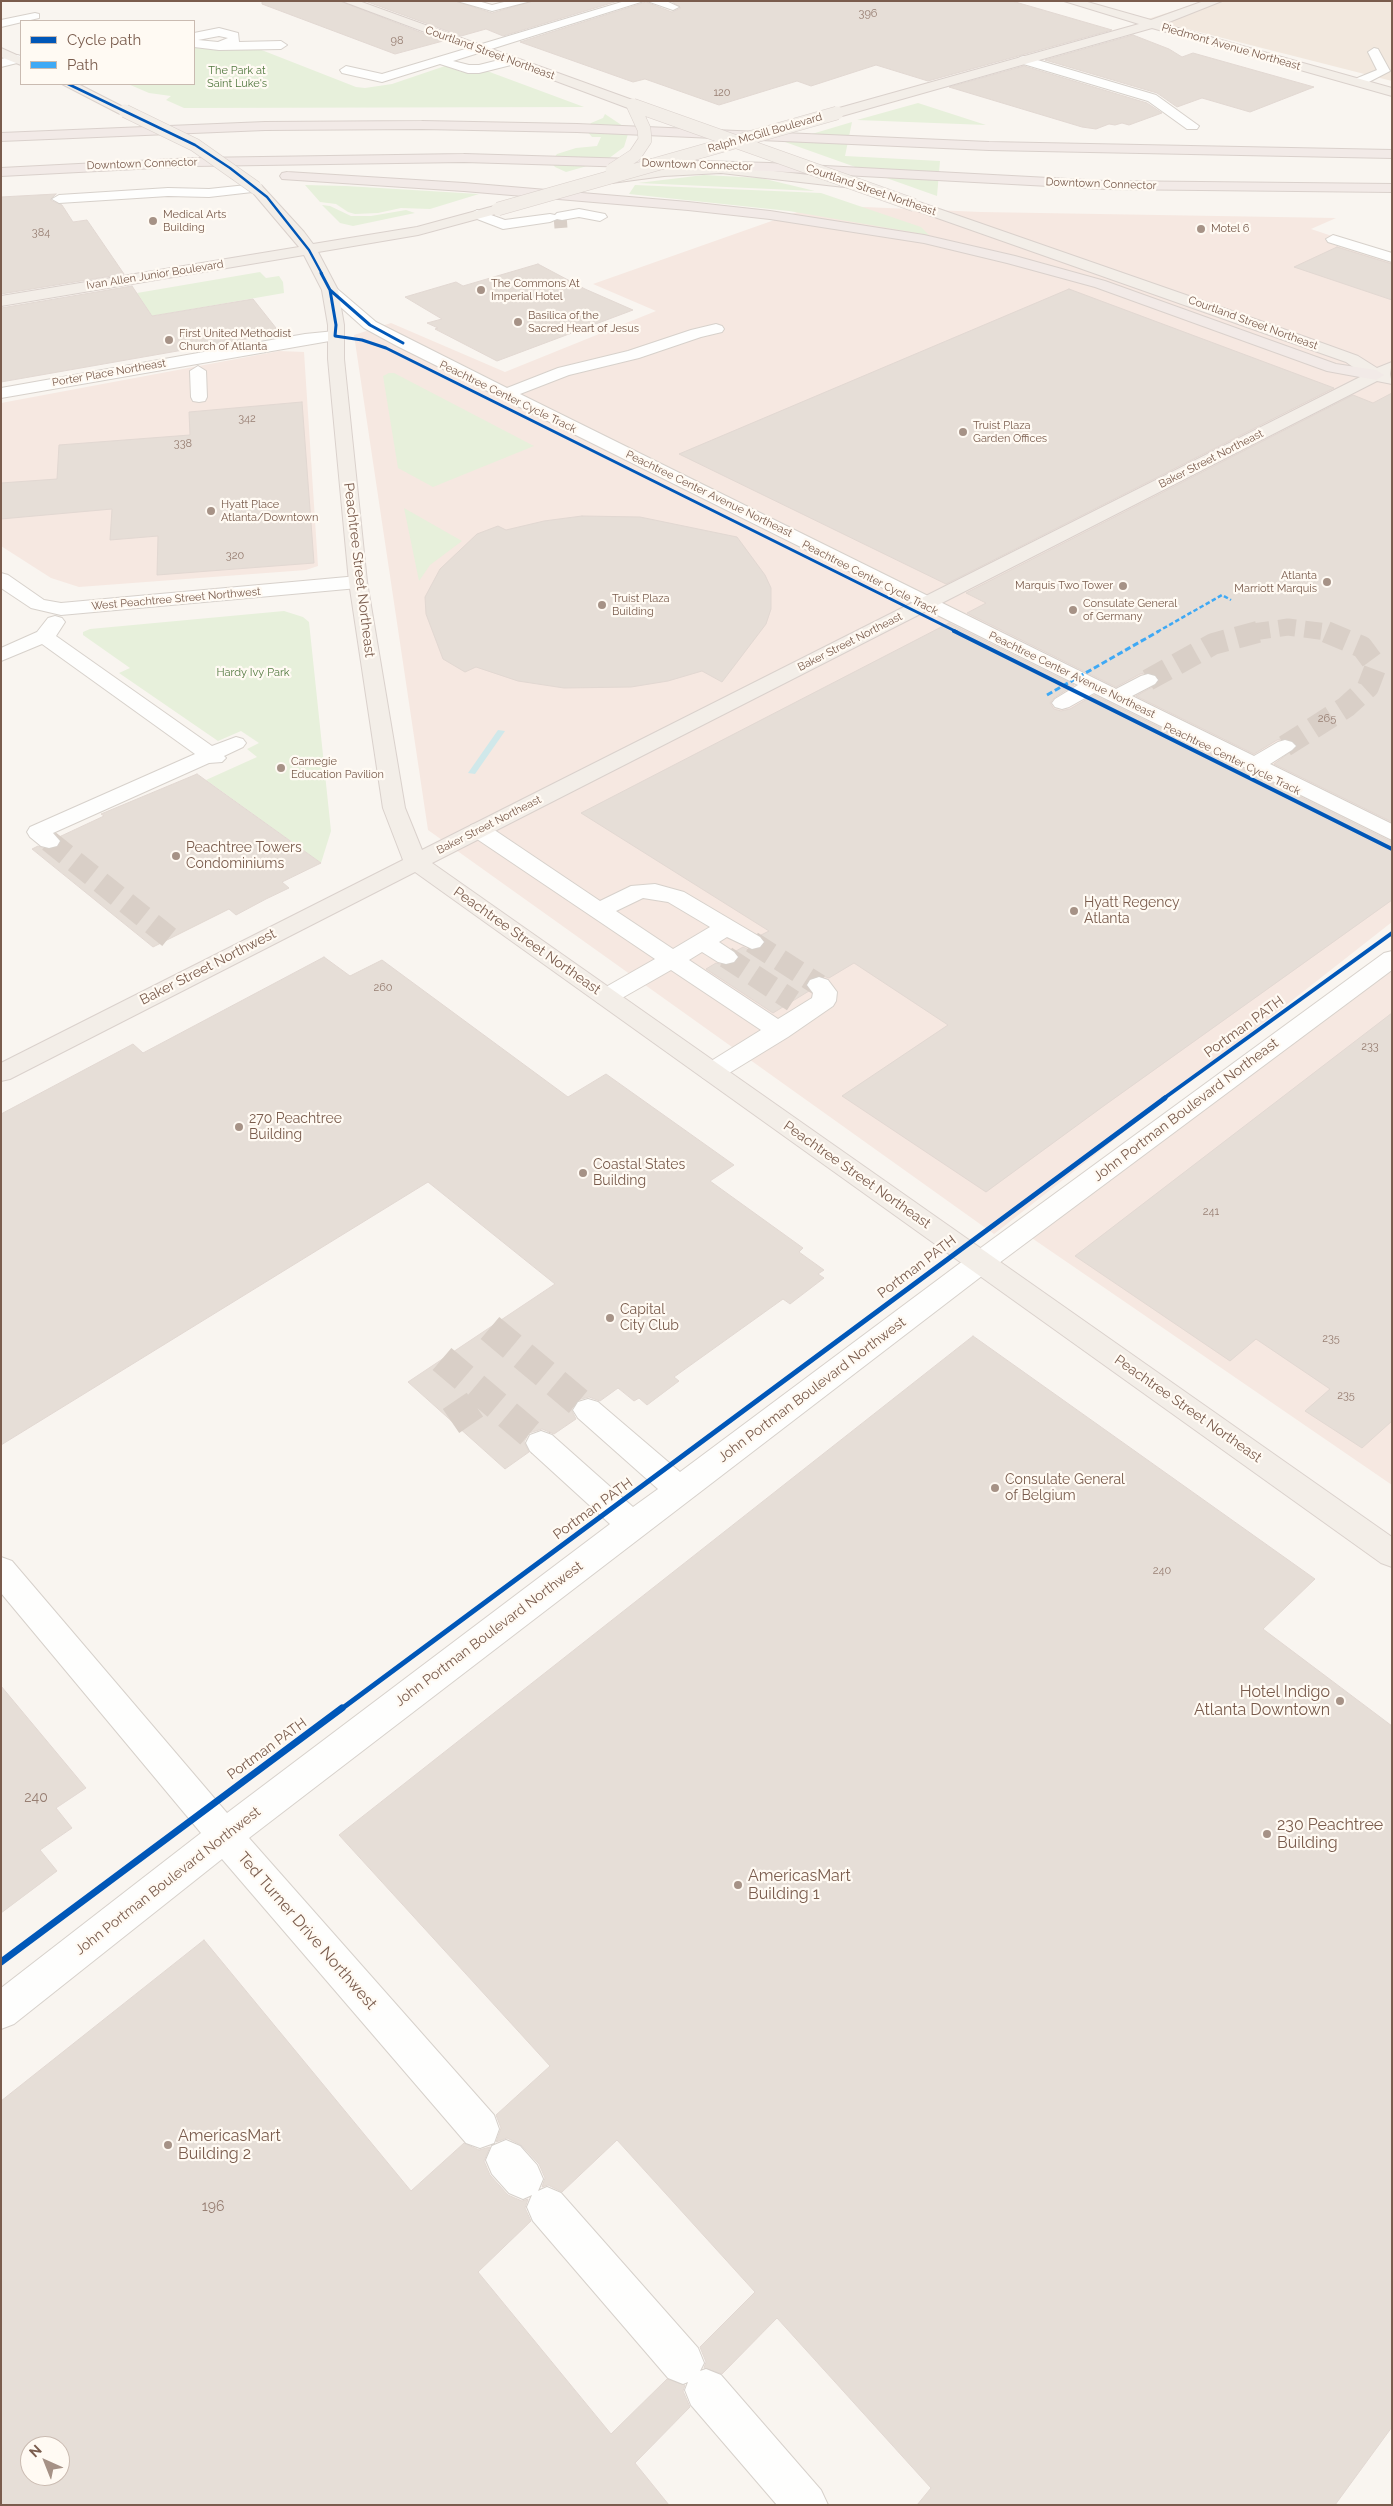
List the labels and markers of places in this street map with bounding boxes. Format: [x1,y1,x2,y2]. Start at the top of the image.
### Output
place label: Medical Arts Building [163,208,226,234]
marker: Medical Arts Building [147,215,159,227]
place label: Motel 6 [1211,222,1249,236]
marker: Motel 6 [1195,223,1207,235]
place label: The Commons At Imperial Hotel [491,277,580,303]
marker: The Commons At Imperial Hotel [475,284,487,296]
place label: Basilica of the Sacred Heart of Jesus [528,309,639,335]
marker: Basilica of the Sacred Heart of Jesus [512,316,524,328]
place label: First United Methodist Church of Atlanta [179,327,291,353]
marker: First United Methodist Church of Atlanta [163,334,175,346]
place label: Truist Plaza Garden Offices [973,419,1047,445]
marker: Truist Plaza Garden Offices [957,426,969,438]
place label: Hyatt Place Atlanta/Downtown [221,498,318,524]
marker: Hyatt Place Atlanta/Downtown [205,505,217,517]
place label: Atlanta Marriott Marquis [1234,569,1317,595]
marker: Atlanta Marriott Marquis [1321,576,1333,588]
place label: Marquis Two Tower [1015,579,1113,593]
marker: Marquis Two Tower [1117,580,1129,592]
place label: Truist Plaza Building [612,592,670,618]
place label: Consulate General of Germany [1083,597,1177,623]
marker: Truist Plaza Building [596,599,608,611]
marker: Consulate General of Germany [1067,604,1079,616]
place label: Carnegie Education Pavilion [291,755,384,781]
marker: Carnegie Education Pavilion [275,762,287,774]
place label: Peachtree Towers Condominiums [186,840,302,872]
marker: Peachtree Towers Condominiums [170,850,182,862]
place label: Hyatt Regency Atlanta [1084,895,1180,928]
marker: Hyatt Regency Atlanta [1068,905,1080,917]
place label: 270 Peachtree Building [249,1111,342,1144]
marker: 270 Peachtree Building [233,1121,245,1133]
place label: Coastal States Building [593,1157,685,1190]
marker: Coastal States Building [577,1167,589,1179]
place label: Capital City Club [620,1302,679,1334]
marker: Capital City Club [604,1312,616,1324]
place label: Consulate General of Belgium [1005,1472,1125,1504]
marker: Consulate General of Belgium [989,1482,1001,1494]
place label: Hotel Indigo Atlanta Downtown [1194,1682,1330,1720]
marker: Hotel Indigo Atlanta Downtown [1334,1695,1346,1707]
place label: 230 Peachtree Building [1277,1815,1383,1853]
marker: 230 Peachtree Building [1261,1828,1273,1840]
place label: AmericasMart Building 1 [748,1866,851,1904]
marker: AmericasMart Building 1 [732,1879,744,1891]
place label: AmericasMart Building 2 [178,2126,281,2164]
marker: AmericasMart Building 2 [162,2139,174,2151]

